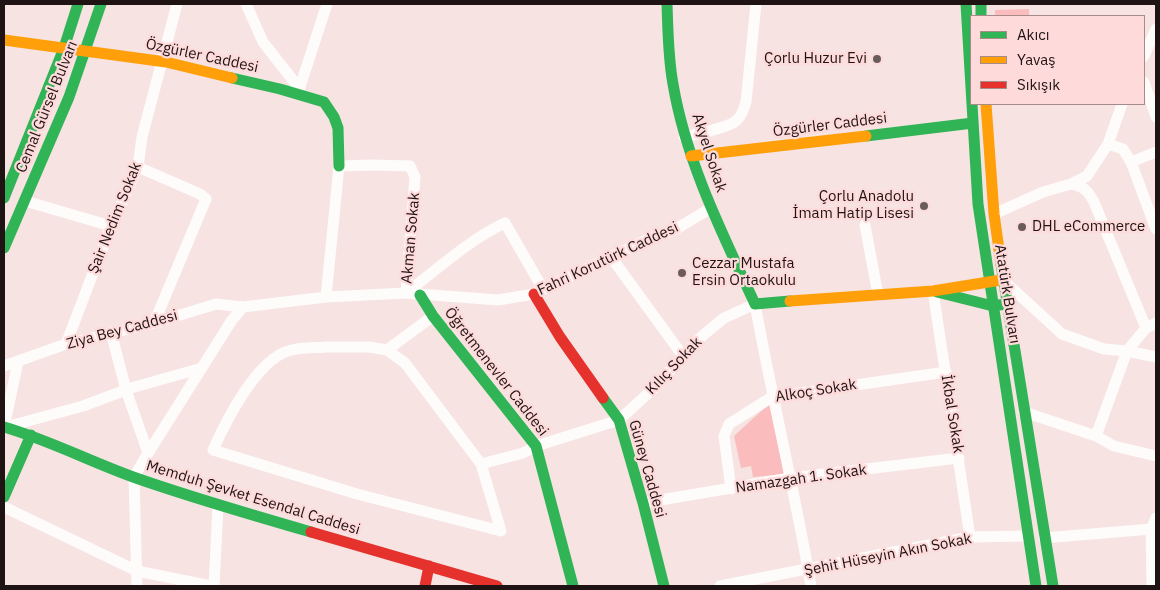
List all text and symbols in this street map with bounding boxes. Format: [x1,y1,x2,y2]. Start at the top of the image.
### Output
legend [970,15,1145,105]
text: Akıcı [1017,25,1050,44]
street label: Özgürler Caddesi [144,35,260,77]
street label: Cemal Gürsel Bulvarı [12,38,82,176]
place label: Çorlu Huzur Evi [764,50,867,68]
text: Yavaş [1017,50,1056,69]
marker: Çorlu Huzur Evi [871,53,883,65]
text: Sıkışık [1017,75,1060,94]
street label: Özgürler Caddesi [772,109,888,141]
street label: Akyel Sokak [688,111,730,195]
street label: Şair Nedim Sokak [84,160,146,276]
place label: Çorlu Anadolu İmam Hatip Lisesi [793,188,914,223]
street label: Akman Sokak [398,192,424,284]
marker: Çorlu Anadolu İmam Hatip Lisesi [918,200,930,212]
street label: Fahri Korutürk Caddesi [535,218,681,300]
place label: DHL eCommerce [1032,218,1145,236]
marker: DHL eCommerce [1016,221,1028,233]
street label: Atatürk Bulvarı [990,243,1024,345]
place label: Cezzar Mustafa Ersin Ortaokulu [692,255,796,290]
marker: Cezzar Mustafa Ersin Ortaokulu [676,267,688,279]
street label: Öğretmenevler Caddesi [440,304,552,440]
street label: Ziya Bey Caddesi [64,307,180,353]
street label: Kılıç Sokak [642,334,706,398]
street label: İkbal Sokak [937,374,967,454]
street label: Alkoç Sokak [774,376,858,406]
street label: Güney Caddesi [624,418,670,520]
street label: Memduh Şevket Esendal Caddesi [144,457,362,539]
street label: Namazgah 1. Sokak [734,461,868,497]
street label: Şehit Hüseyin Akın Sokak [803,530,973,580]

